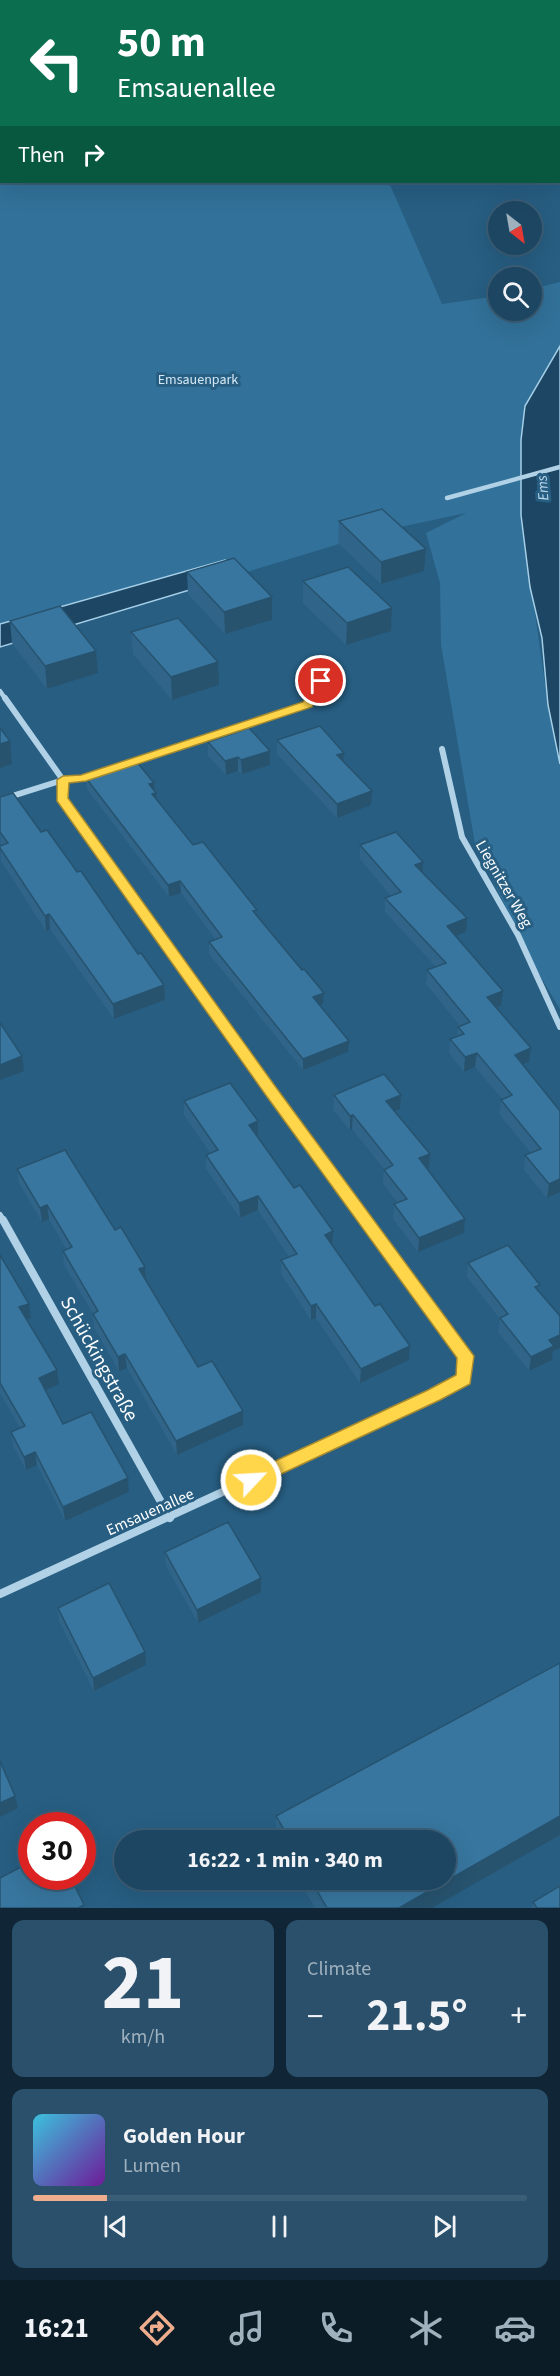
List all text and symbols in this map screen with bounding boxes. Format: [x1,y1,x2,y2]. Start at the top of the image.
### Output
text: 50 m [117,13,206,73]
icon: left [18,24,96,102]
text: Emsauenallee [117,69,276,108]
icon: right [77,138,110,171]
text: Then [18,139,65,171]
north arrow [488,201,542,255]
map controls [488,201,542,321]
button: search [488,267,542,321]
park label: Emsauenpark [158,370,238,390]
water label: Ems [531,474,555,502]
pin [295,655,346,706]
icon: arrive [304,664,337,697]
street label: Liegnitzer Weg [470,836,538,932]
street label: Schückingstraße [53,1291,145,1427]
position arrow [219,1448,283,1512]
street label: Emsauenallee [103,1483,197,1541]
speed limit sign: 30 [18,1812,96,1890]
text: 16:22 · 1 min · 340 m [187,1844,383,1876]
text: 21 [102,1928,184,2039]
text: Climate [307,1955,371,1983]
text: 21.5° [366,1984,468,2048]
text: − [307,1993,323,2040]
text: + [511,1993,527,2040]
text: km/h [121,2023,165,2051]
text: Golden Hour [123,2120,245,2152]
text: Lumen [123,2152,181,2180]
icon: previous [99,2210,132,2243]
icon: pause [263,2210,296,2243]
icon: next [428,2210,461,2243]
icon: directions [136,2307,178,2349]
icon: music [226,2307,268,2349]
icon: phone [315,2307,357,2349]
icon: climate [405,2307,447,2349]
icon: car [494,2307,536,2349]
text: 16:21 [24,2309,89,2348]

